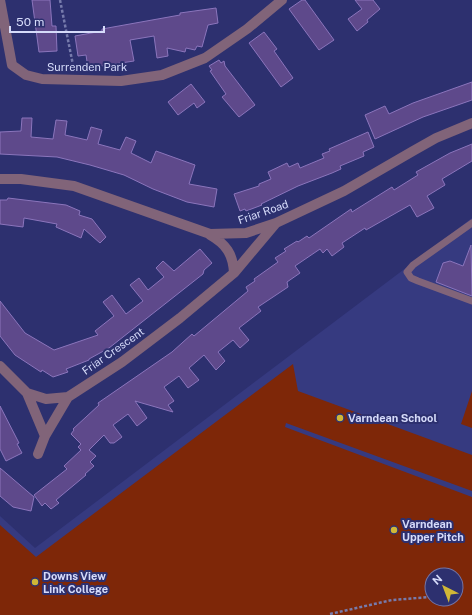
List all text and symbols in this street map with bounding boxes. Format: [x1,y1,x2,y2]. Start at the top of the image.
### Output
scale bar [10,8,104,34]
text: 50 m [16,15,44,29]
street label: Surrenden Park [47,61,127,73]
street label: Friar Road [236,198,290,226]
street label: Friar Crescent [80,325,146,377]
place label: Varndean School [348,412,437,424]
marker: Varndean School [335,413,345,423]
place label: Varndean Upper Pitch [402,518,464,543]
marker: Varndean Upper Pitch [389,525,399,535]
north arrow [424,567,464,607]
place label: Downs View Link College [43,570,108,595]
text: N [430,572,445,587]
marker: Downs View Link College [30,577,40,587]

